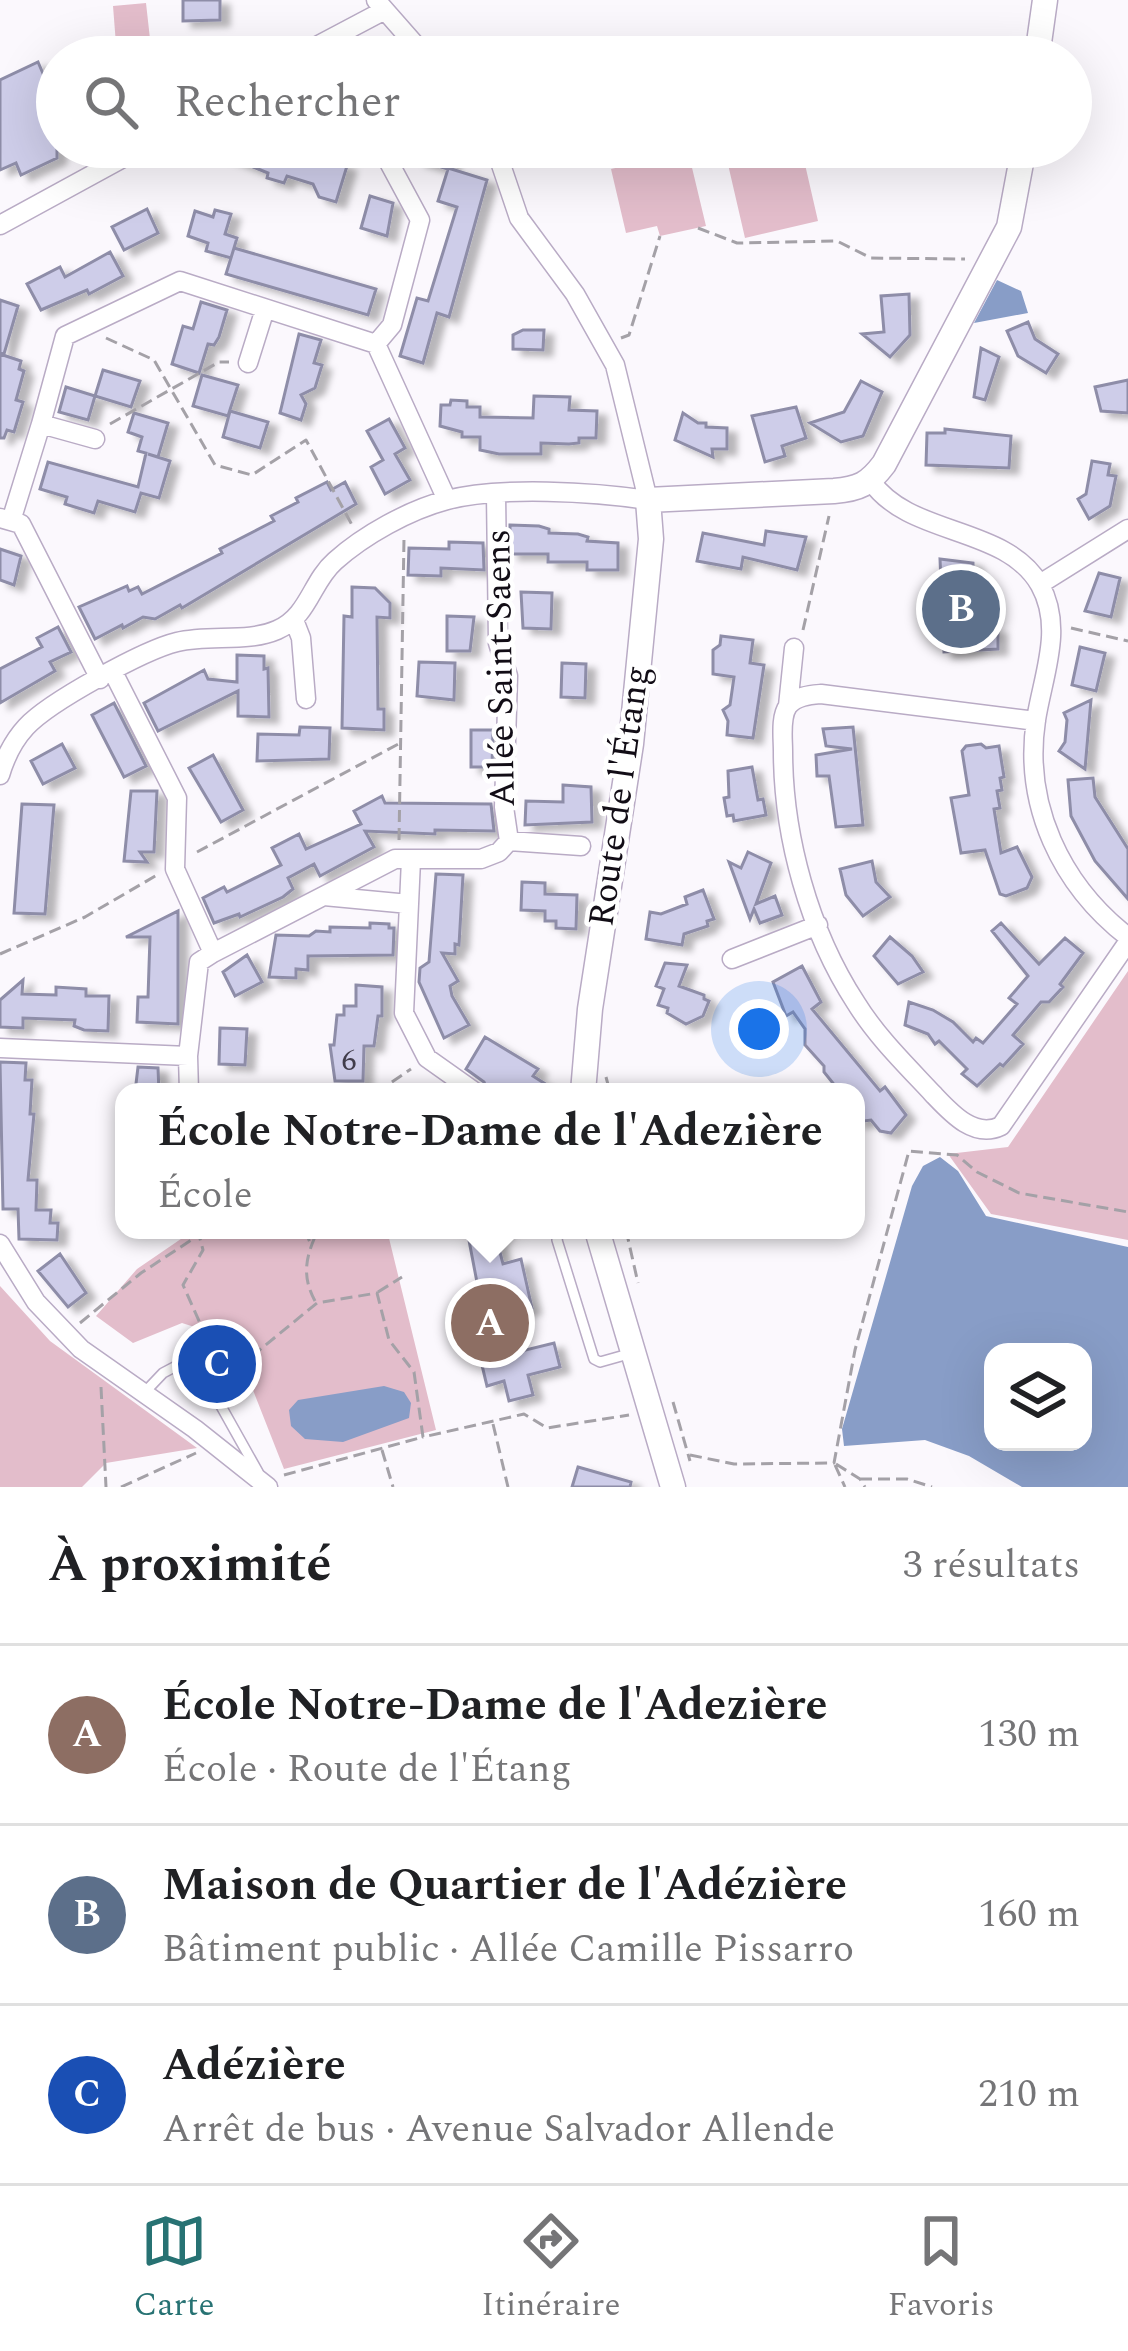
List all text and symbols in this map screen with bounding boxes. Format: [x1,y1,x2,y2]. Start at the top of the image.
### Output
search box [36,36,1092,168]
text: Rechercher [174,68,400,137]
icon: search [78,69,144,135]
street label: Allée Saint-Saens [471,528,531,808]
pin: B [922,564,1000,654]
street label: Route de l'Étang [574,662,666,930]
your location [729,999,789,1059]
house number: 6 [342,1038,357,1084]
popup [115,1083,865,1239]
text: École Notre-Dame de l'Adezière [157,1097,823,1166]
text: École [157,1166,253,1225]
pin: A [451,1278,529,1368]
pin: C [178,1319,256,1409]
map controls [984,1343,1092,1451]
button: layers [984,1343,1092,1451]
text: À proximité [48,1526,332,1604]
text: 3 résultats [903,1536,1080,1595]
text: École Notre-Dame de l'Adezière [162,1671,828,1740]
text: A [72,1705,102,1764]
text: 130 m [978,1705,1080,1764]
text: École · Route de l'Étang [162,1740,572,1799]
text: Maison de Quartier de l'Adézière [162,1851,847,1920]
text: B [73,1885,101,1944]
text: 160 m [978,1885,1080,1944]
text: Bâtiment public · Allée Camille Pissarro [162,1920,854,1979]
text: Adézière [162,2031,346,2100]
text: C [73,2065,101,2124]
text: 210 m [978,2065,1080,2124]
text: Arrêt de bus · Avenue Salvador Allende [162,2100,835,2159]
tab: Carte [134,2208,214,2330]
tab: Itinéraire [481,2208,620,2330]
tab: Favoris [887,2208,994,2330]

